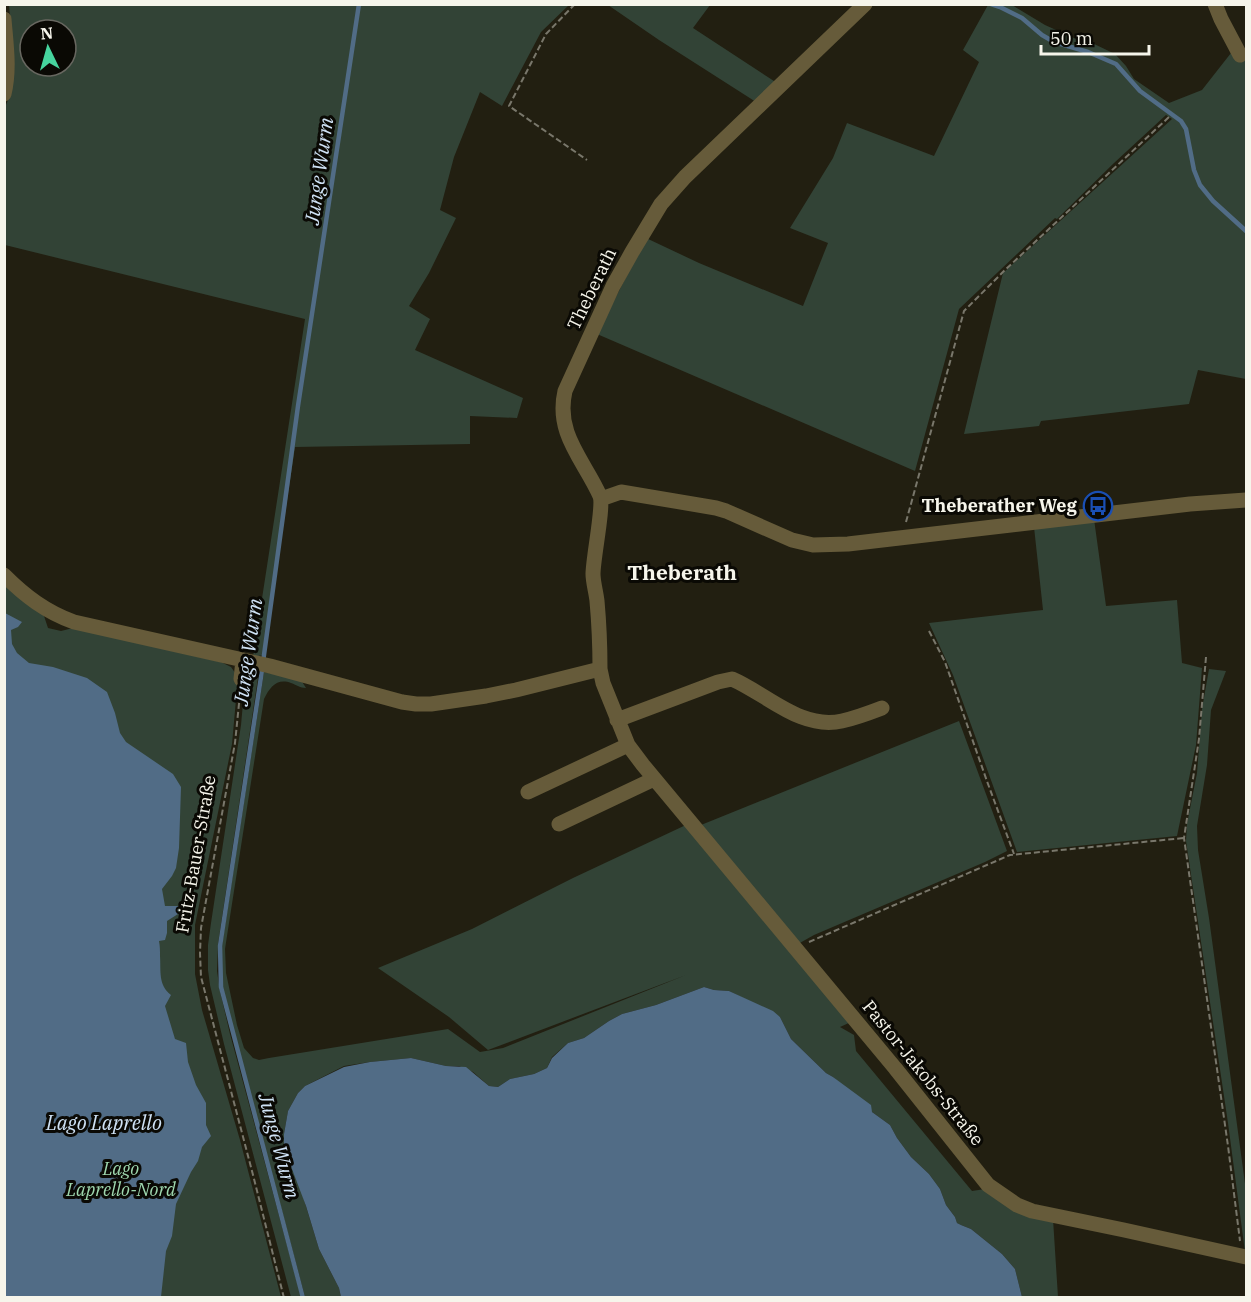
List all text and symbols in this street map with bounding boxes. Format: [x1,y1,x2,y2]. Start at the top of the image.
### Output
north arrow [18,18,78,78]
scale bar [1041,18,1149,56]
text: N [40,23,54,44]
text: 50 m [1050,27,1093,50]
water label: Junge Wurm [297,115,339,227]
street label: Theberath [562,244,621,334]
bus stop icon: Theberather Weg [1082,490,1114,522]
place label: Theberather Weg [921,494,1078,517]
district label: Theberath [627,558,737,586]
water label: Junge Wurm [226,596,268,708]
street label: Fritz-Bauer-Straße [170,773,221,935]
street label: Pastor-Jakobs-Straße [858,995,989,1150]
water label: Junge Wurm [252,1089,307,1202]
water label: Lago Laprello [45,1109,162,1136]
park label: Lago Laprello-Nord [65,1157,176,1201]

